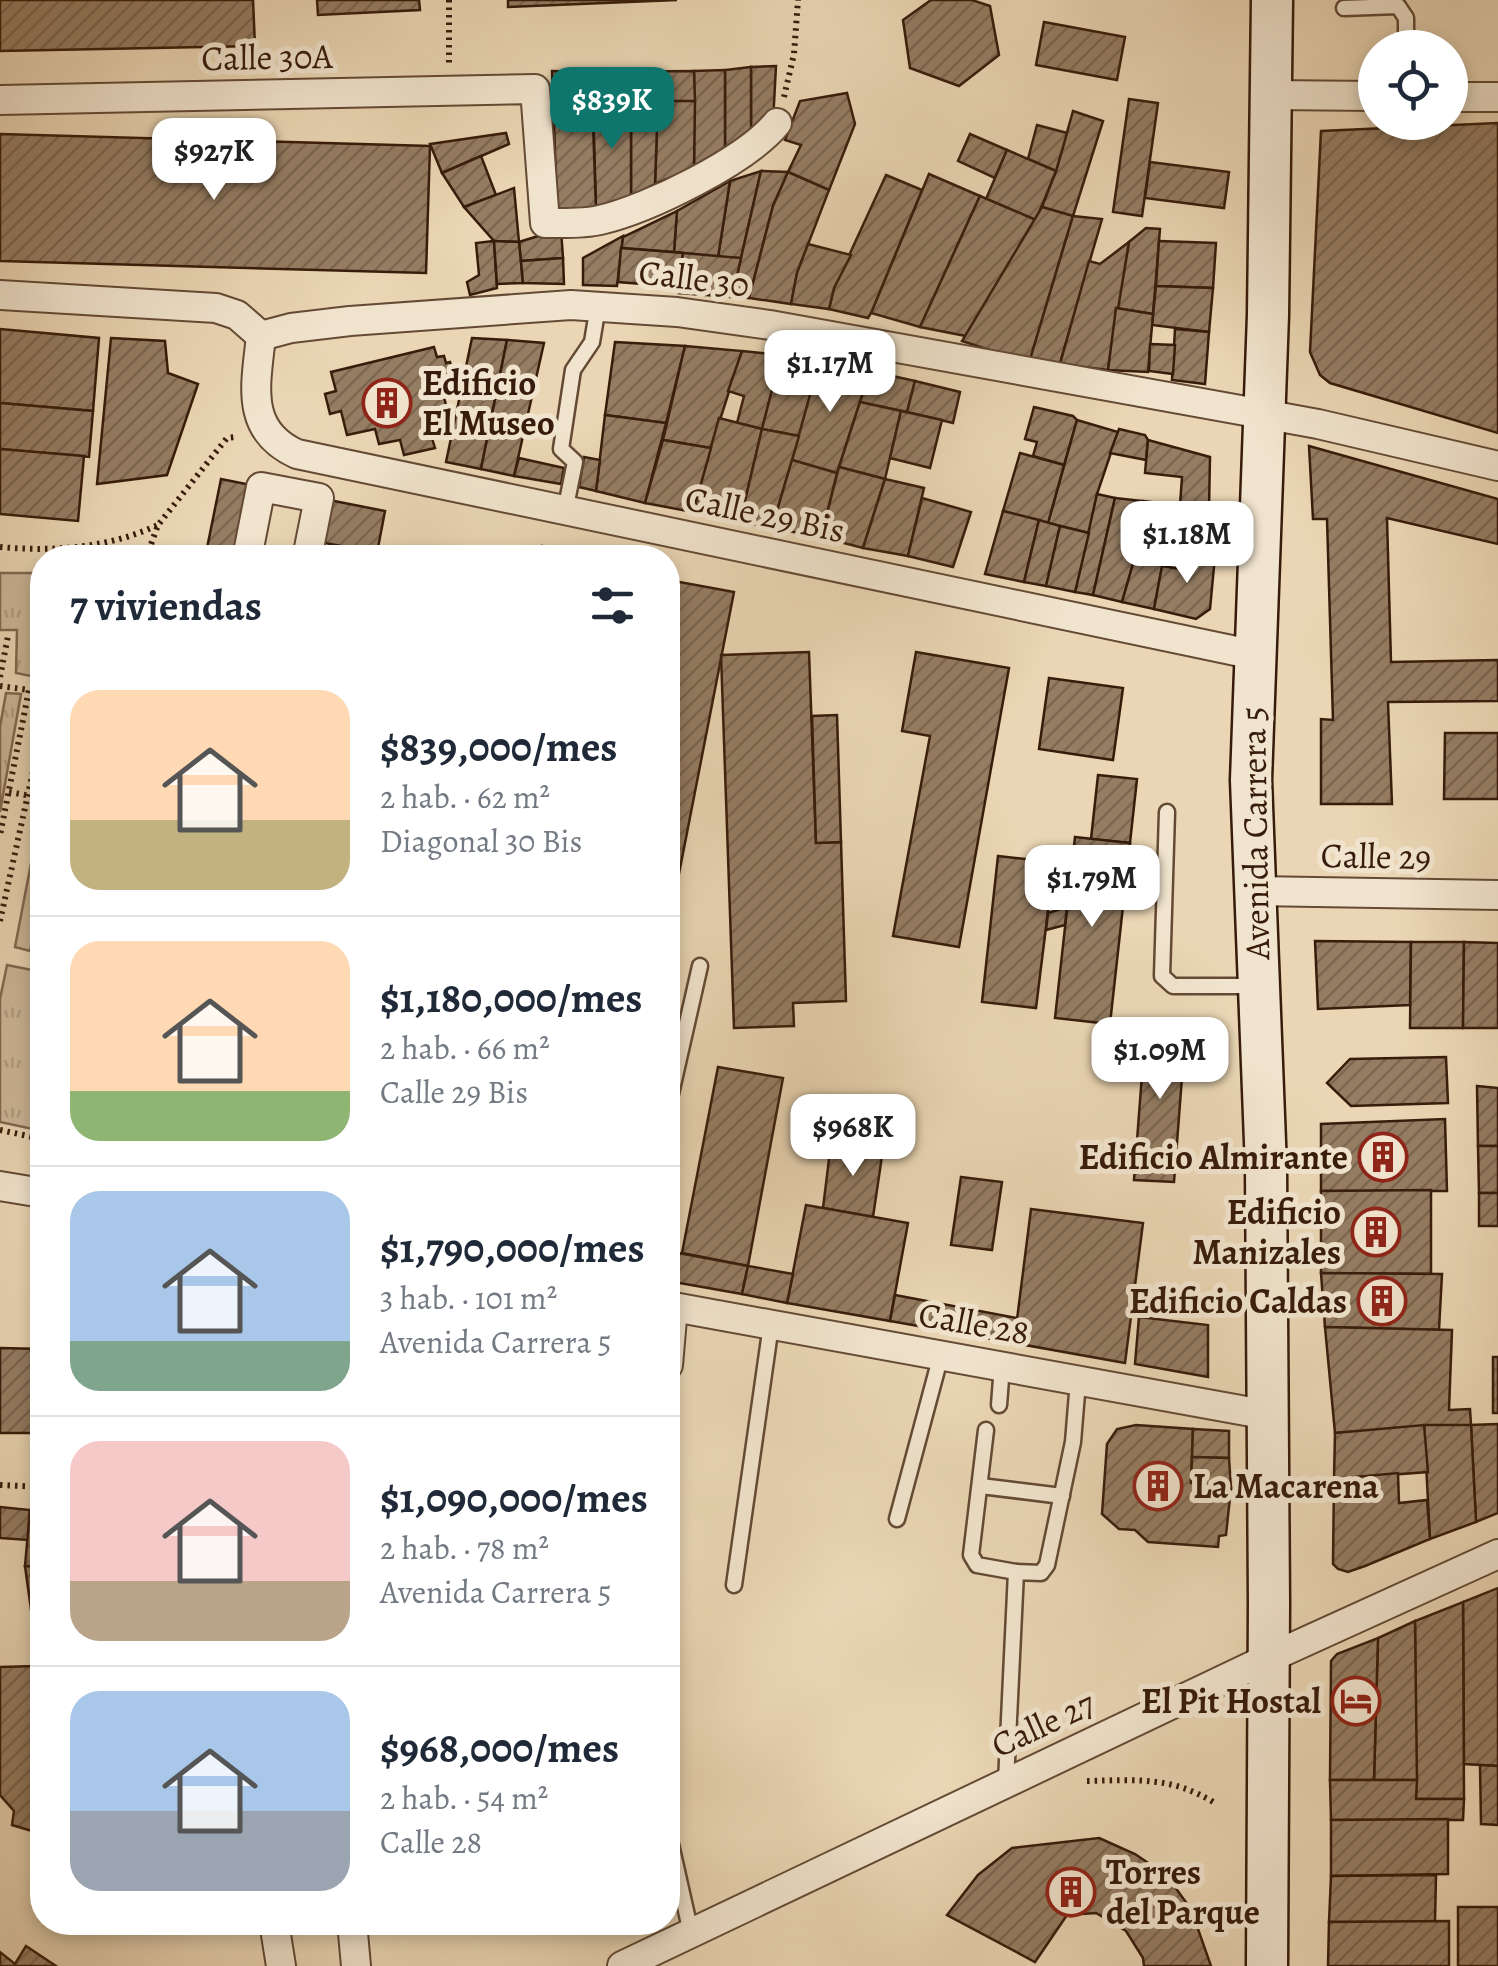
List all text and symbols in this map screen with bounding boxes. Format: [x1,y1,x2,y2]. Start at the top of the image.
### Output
map controls [1358,30,1468,140]
button: locate [1358,30,1468,140]
street label: Calle 30A [201,32,334,82]
pin: $839K [542,67,682,152]
text: $839K [572,77,652,121]
pin: $927K [144,118,284,203]
text: $927K [174,128,254,172]
street label: Calle 30 [636,247,752,309]
pin: $1.17M [749,330,911,415]
text: $1.17M [786,340,874,384]
place label: Edificio El Museo [422,359,555,447]
building icon: Edificio El Museo [361,377,413,429]
street label: Calle 29 Bis [681,474,849,554]
pin: $1.18M [1106,501,1268,586]
text: $1.18M [1143,511,1231,555]
text: 7 viviendas [70,577,262,634]
icon: filters [585,578,640,633]
street label: Avenida Carrera 5 [1229,706,1281,961]
text: $839,000/mes [380,718,617,775]
icon: home [150,730,270,850]
text: 2 hab. · 62 m² [380,775,550,819]
text: Diagonal 30 Bis [380,819,582,863]
street label: Calle 29 [1320,831,1432,881]
pin: $1.79M [1011,845,1173,930]
text: $1.79M [1047,855,1137,899]
text: $1,180,000/mes [380,969,642,1026]
icon: home [150,981,270,1101]
pin: $1.09M [1079,1017,1241,1102]
text: 2 hab. · 66 m² [380,1026,550,1070]
text: $1.09M [1114,1027,1207,1071]
text: Calle 29 Bis [380,1070,528,1114]
pin: $968K [783,1094,923,1179]
text: $968K [812,1104,894,1148]
building icon: Edificio Almirante [1357,1131,1409,1183]
place label: Edificio Almirante [1079,1133,1348,1181]
place label: Edificio Manizales [1193,1188,1341,1276]
building icon: Edificio Manizales [1350,1206,1402,1258]
text: $1,790,000/mes [380,1219,645,1276]
icon: home [150,1231,270,1351]
building icon: Edificio Caldas [1356,1275,1408,1327]
text: 3 hab. · 101 m² [380,1276,557,1320]
place label: Edificio Caldas [1129,1277,1347,1325]
street label: Calle 28 [915,1290,1033,1356]
text: Avenida Carrera 5 [380,1320,612,1364]
building icon: La Macarena [1132,1460,1184,1512]
place label: La Macarena [1193,1462,1379,1510]
text: $1,090,000/mes [380,1469,648,1526]
icon: home [150,1481,270,1601]
text: 2 hab. · 78 m² [380,1526,549,1570]
text: Avenida Carrera 5 [380,1570,612,1614]
hotel icon: El Pit Hostal [1330,1675,1382,1727]
place label: El Pit Hostal [1141,1677,1321,1725]
street label: Calle 27 [983,1679,1103,1769]
text: $968,000/mes [380,1719,619,1776]
icon: home [150,1731,270,1851]
text: 2 hab. · 54 m² [380,1776,548,1820]
text: Calle 28 [380,1820,482,1864]
place label: Torres del Parque [1106,1848,1260,1936]
building icon: Torres del Parque [1045,1866,1097,1918]

